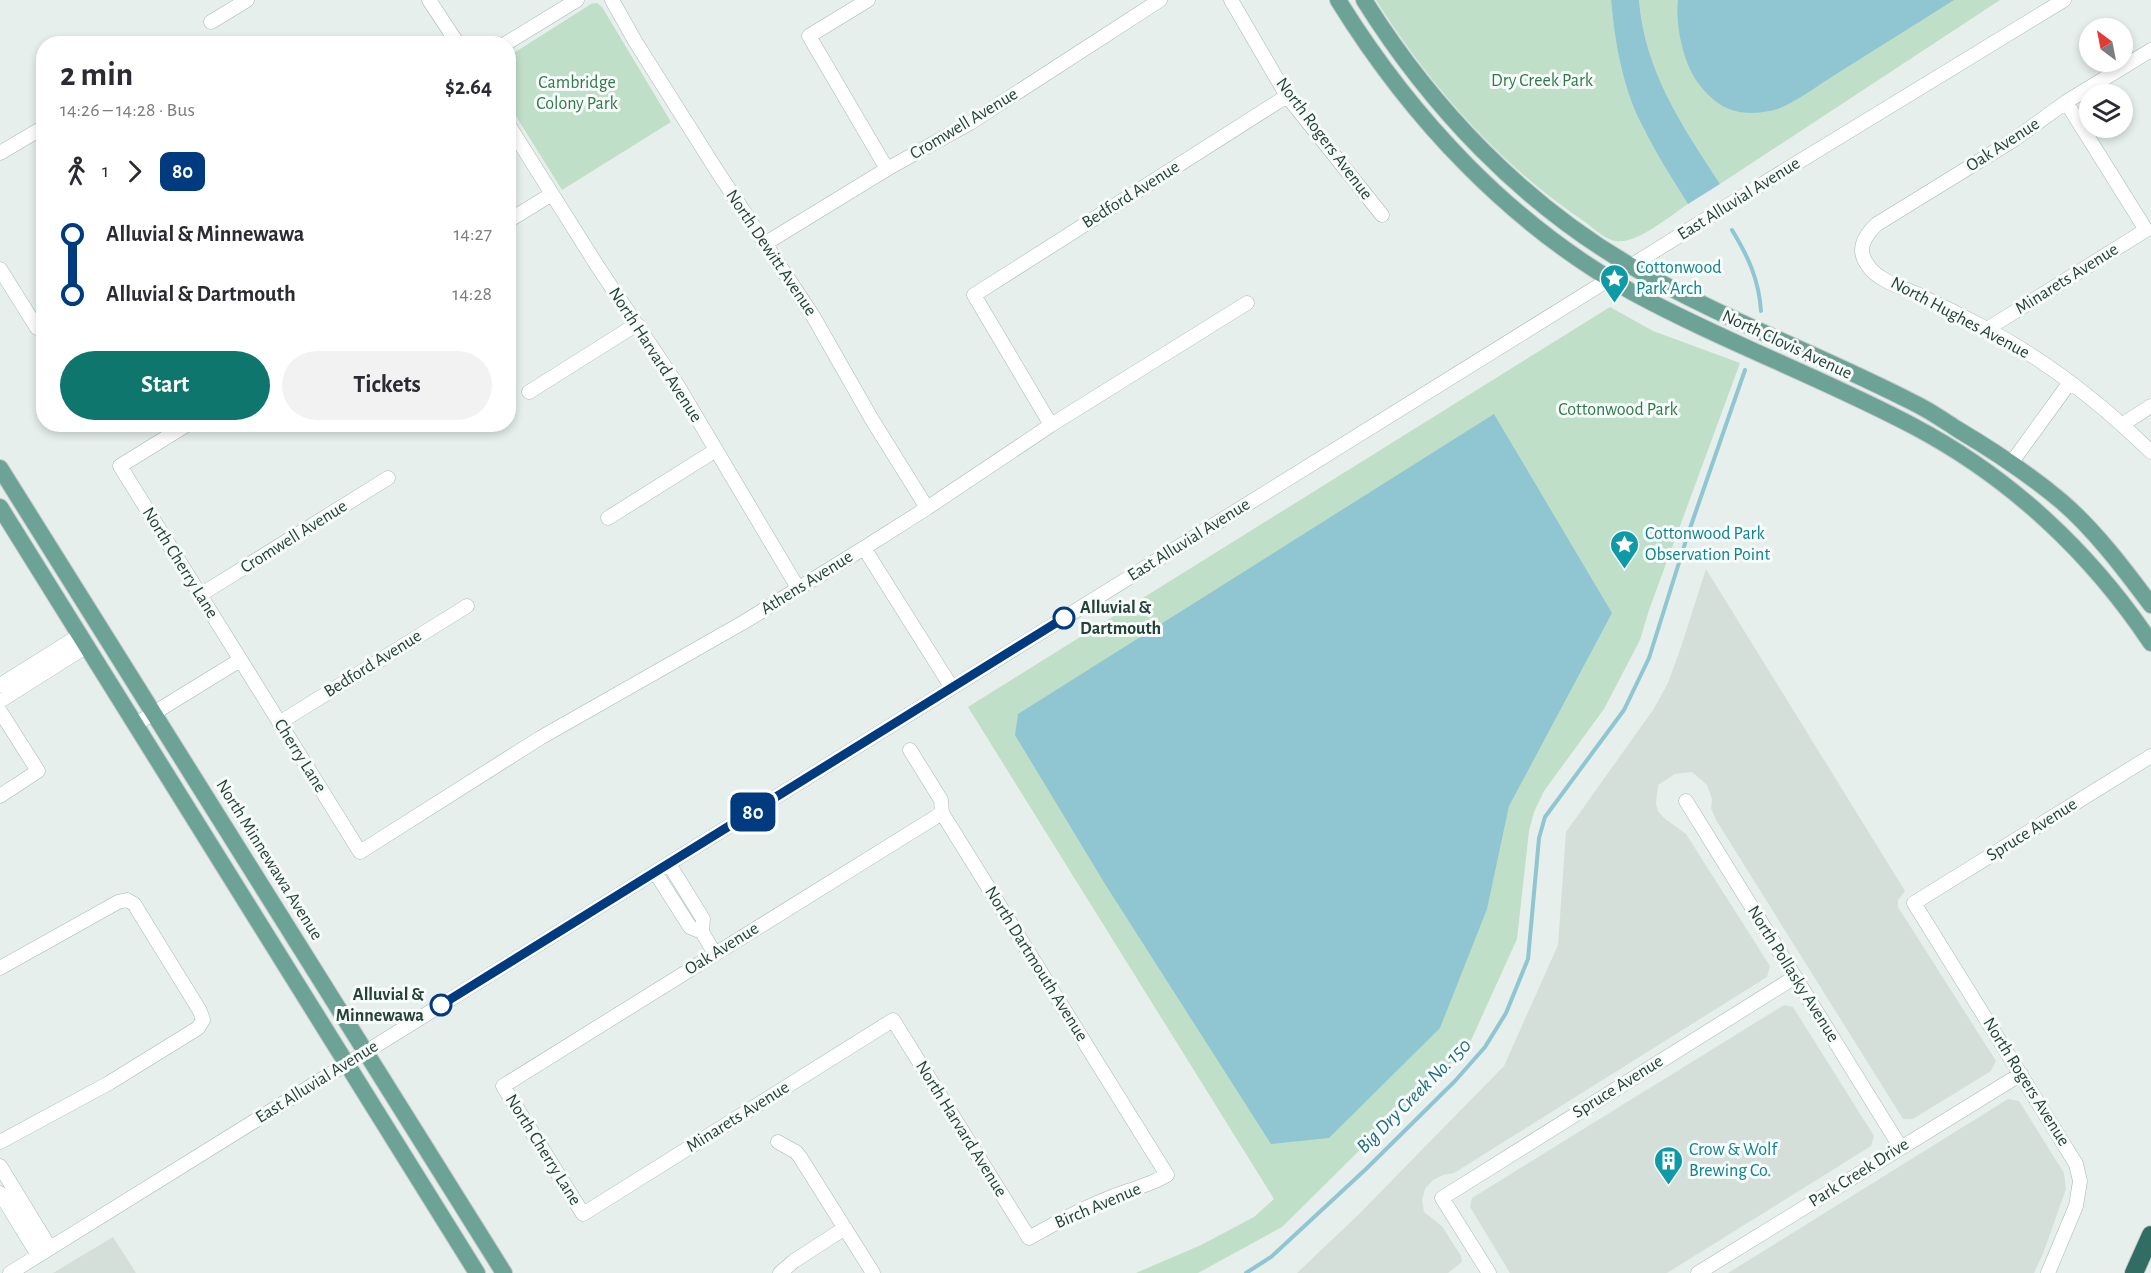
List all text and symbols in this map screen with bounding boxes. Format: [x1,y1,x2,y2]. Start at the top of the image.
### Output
north arrow [2079,18,2133,72]
map controls [2079,18,2133,138]
text: 2 min [60,59,133,92]
park label: Dry Creek Park [1491,72,1594,90]
park label: Cambridge Colony Park [536,74,619,113]
street label: North Rogers Avenue [1272,75,1376,203]
text: $2.64 [445,76,492,98]
button: layers [2079,84,2133,138]
street label: Cromwell Avenue [907,85,1021,163]
text: 14:26 – 14:28 · Bus [60,100,195,120]
street label: Oak Avenue [1963,115,2043,175]
street label: East Alluvial Avenue [1675,154,1803,244]
icon: walk [60,155,93,188]
icon: forward [118,155,151,188]
street label: Bedford Avenue [1079,158,1183,232]
text: 1 [102,161,109,181]
text: 80 [172,161,193,182]
street label: North Dewitt Avenue [722,187,820,319]
text: Alluvial & Minnewawa [106,223,304,245]
text: 14:27 [453,224,492,244]
street label: Minarets Avenue [2012,240,2122,318]
place label: Cottonwood Park Arch [1636,259,1722,298]
place icon: Cottonwood Park Arch [1599,262,1631,304]
street label: North Hughes Avenue [1888,274,2032,362]
text: Alluvial & Dartmouth [106,283,296,305]
text: 14:28 [452,284,492,304]
street label: North Harvard Avenue [605,284,705,426]
street label: North Clovis Avenue [1719,307,1855,383]
button: Start [60,351,270,420]
button: Tickets [282,351,492,420]
park label: Cottonwood Park [1558,401,1679,419]
street label: East Alluvial Avenue [1125,495,1253,585]
street label: Cromwell Avenue [237,497,351,577]
street label: North Cherry Lane [139,504,221,622]
place label: Cottonwood Park Observation Point [1645,525,1770,564]
place icon: Cottonwood Park Observation Point [1608,528,1640,570]
street label: Athens Avenue [758,548,856,618]
place label: Alluvial & Dartmouth [1080,599,1161,638]
marker: Alluvial & Dartmouth [1053,607,1075,629]
street label: Bedford Avenue [321,627,425,701]
street label: Cherry Lane [270,716,330,796]
street label: North Minnewawa Avenue [212,777,326,943]
line badge: 80 [726,792,780,832]
street label: Spruce Avenue [1984,795,2080,865]
text: 80 [742,802,764,823]
street label: North Dartmouth Avenue [981,883,1091,1045]
street label: North Pollasky Avenue [1744,903,1842,1045]
street label: Oak Avenue [682,919,762,979]
place label: Alluvial & Minnewawa [336,986,424,1025]
marker: Alluvial & Minnewawa [430,994,452,1016]
street label: North Rogers Avenue [1979,1015,2073,1149]
water label: Big Dry Creek No. 150 [1353,1035,1475,1157]
street label: East Alluvial Avenue [253,1037,381,1127]
street label: Spruce Avenue [1570,1052,1666,1122]
street label: North Harvard Avenue [912,1058,1010,1200]
street label: Minarets Avenue [683,1078,793,1156]
street label: North Cherry Lane [502,1091,584,1209]
street label: Park Creek Drive [1806,1135,1912,1211]
place label: Crow & Wolf Brewing Co. [1689,1141,1779,1180]
building icon: Crow & Wolf Brewing Co. [1652,1144,1684,1186]
street label: Birch Avenue [1052,1180,1144,1232]

